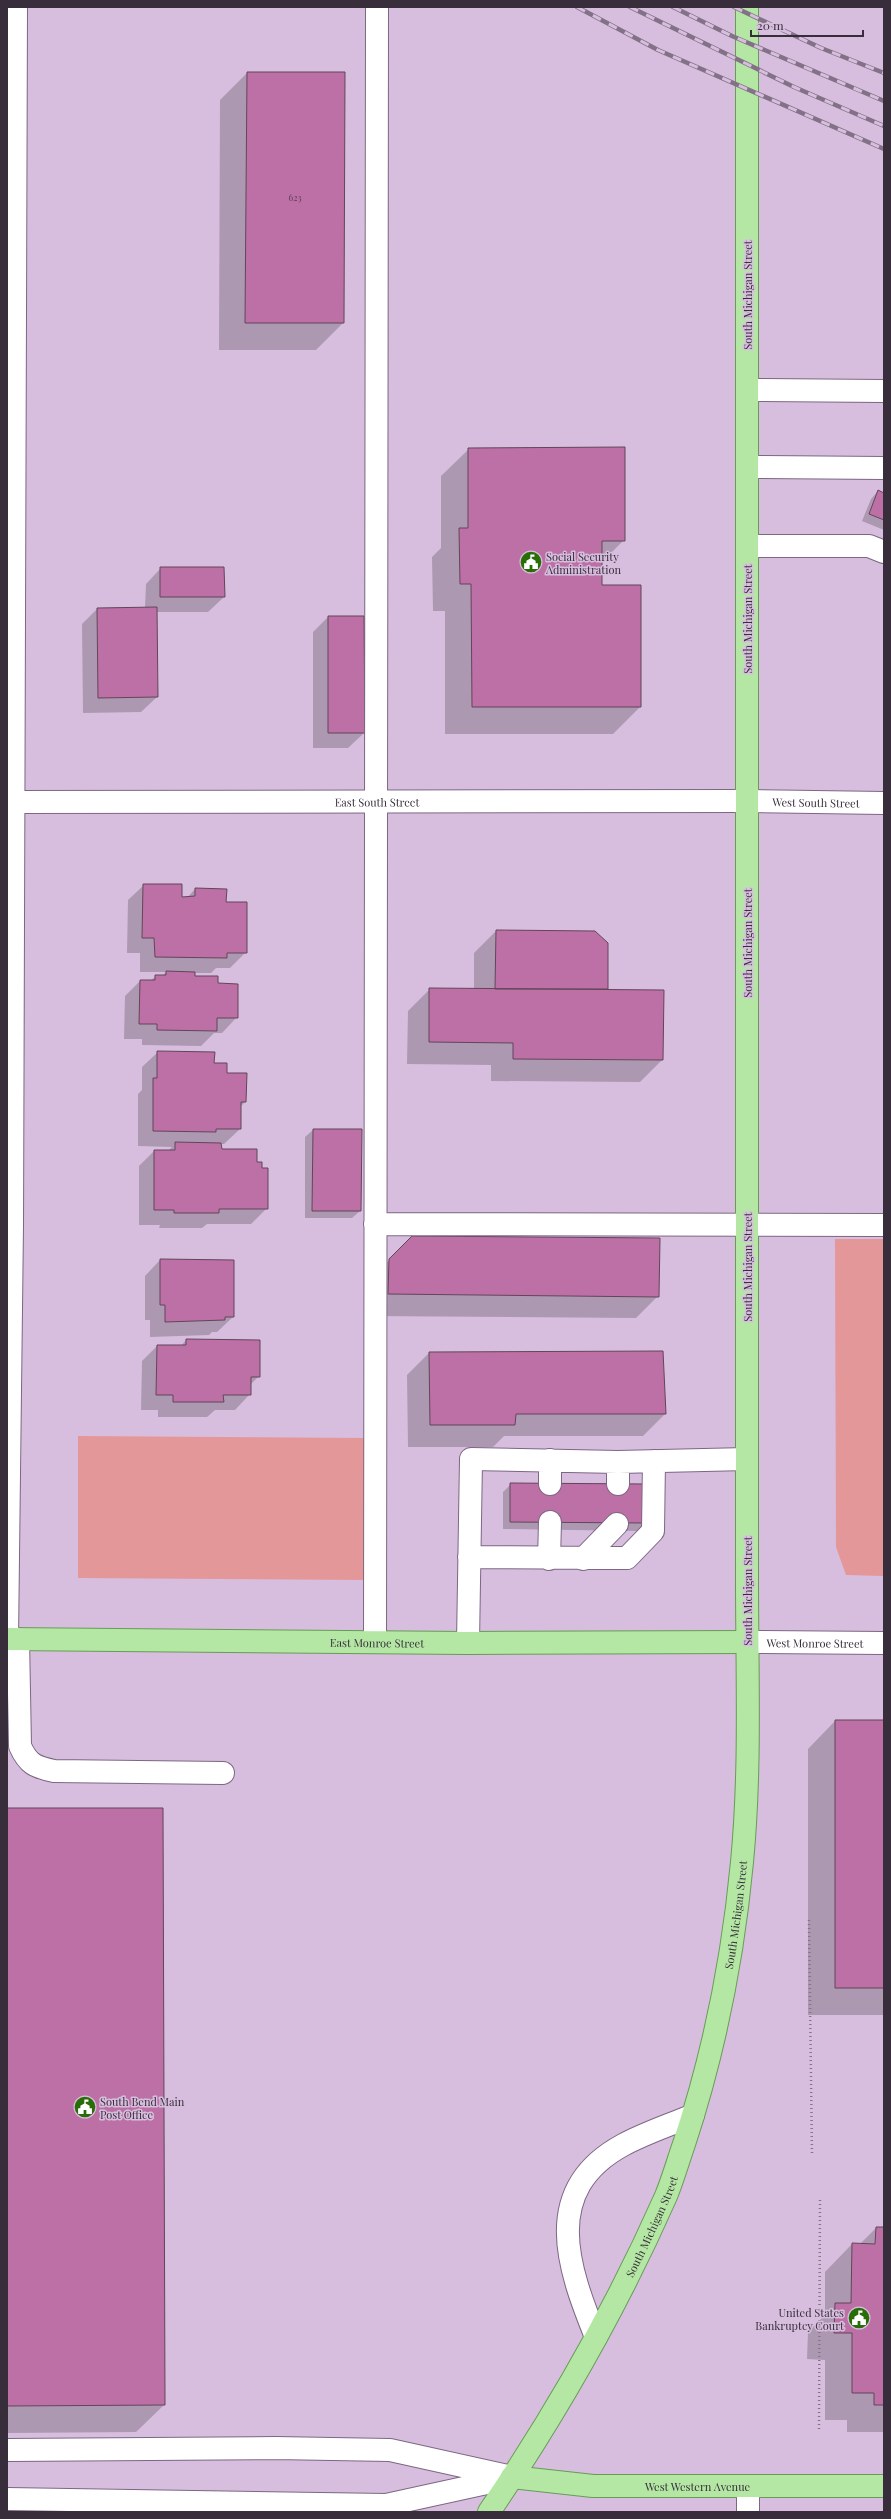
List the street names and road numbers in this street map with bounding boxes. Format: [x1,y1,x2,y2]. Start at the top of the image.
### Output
street label: South Michigan Street [740,240,755,350]
street label: South Michigan Street [740,564,755,674]
street label: East South Street [335,794,419,809]
street label: West South Street [771,794,860,810]
street label: South Michigan Street [740,888,755,998]
street label: South Michigan Street [740,1212,755,1322]
street label: South Michigan Street [740,1536,755,1646]
street label: East Monroe Street [330,1634,424,1650]
street label: West Monroe Street [766,1635,864,1650]
street label: South Michigan Street [720,1860,750,1970]
street label: South Michigan Street [622,2174,680,2279]
street label: West Western Avenue [644,2479,751,2494]

